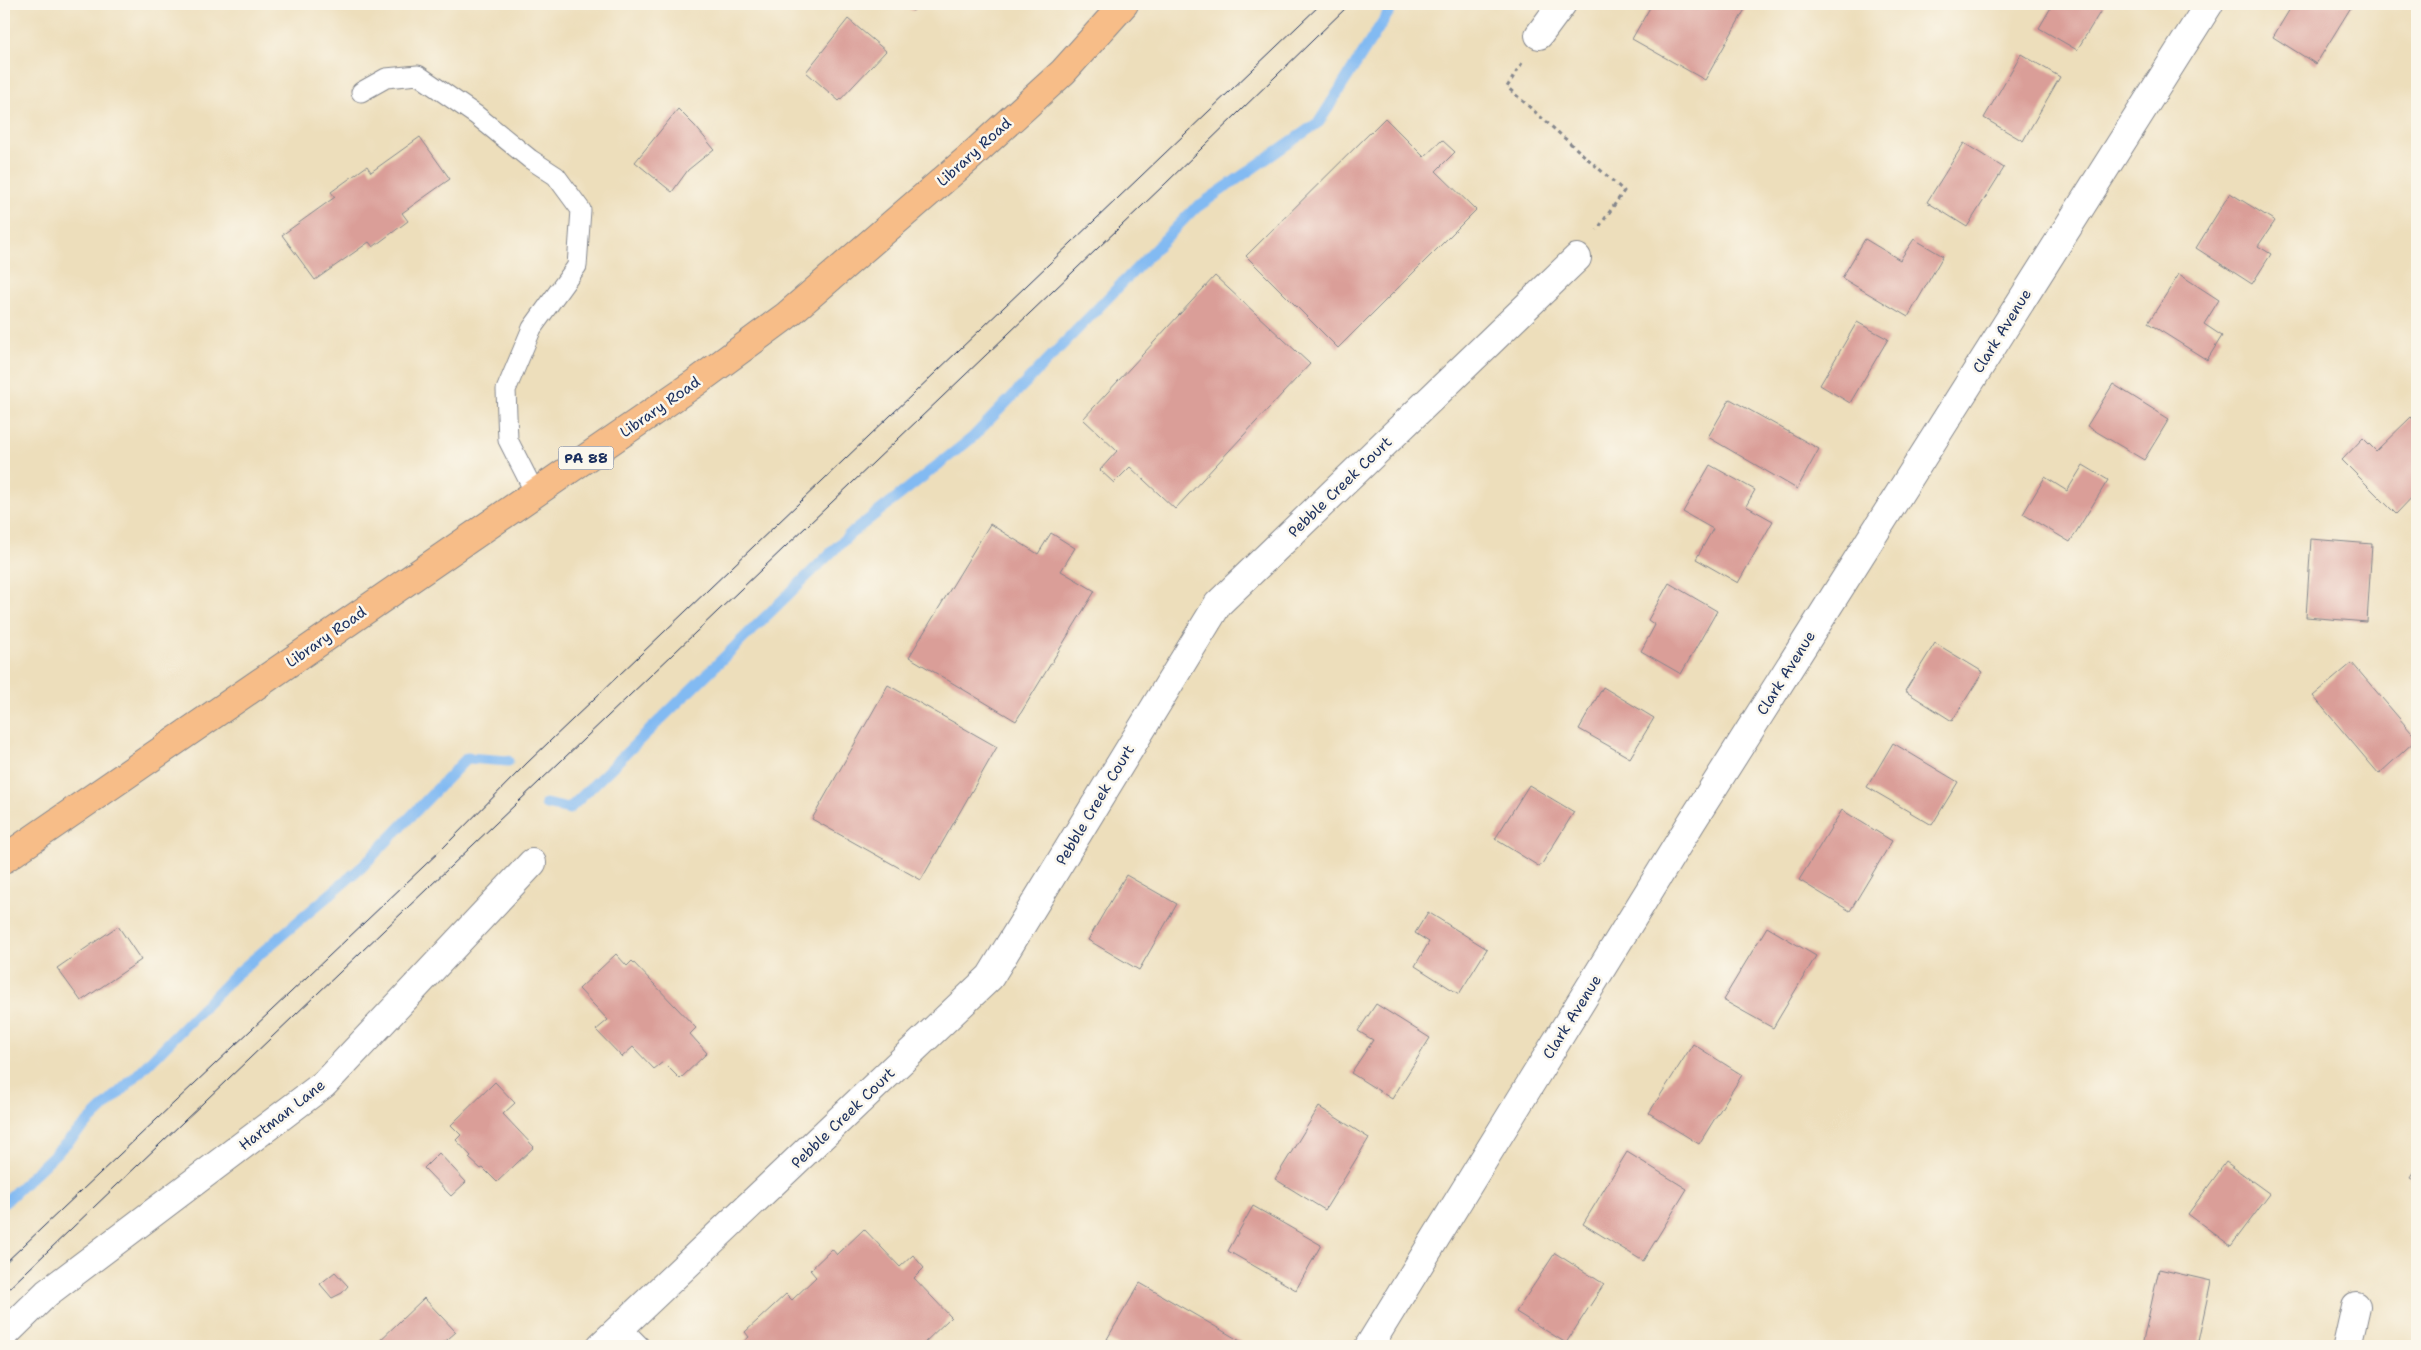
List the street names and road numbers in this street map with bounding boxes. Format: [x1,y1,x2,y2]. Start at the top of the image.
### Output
street label: Library Road [932,113,1016,191]
street label: Clark Avenue [1968,285,2036,377]
street label: Library Road [616,372,705,442]
street label: Pebble Creek Court [1284,432,1396,542]
road number: PA 88 [558,446,614,469]
street label: Library Road [282,602,371,672]
street label: Clark Avenue [1752,627,1820,719]
street label: Pebble Creek Court [1051,741,1139,869]
street label: Clark Avenue [1538,971,1606,1063]
street label: Pebble Creek Court [787,1063,899,1173]
street label: Hartman Lane [235,1075,329,1155]

